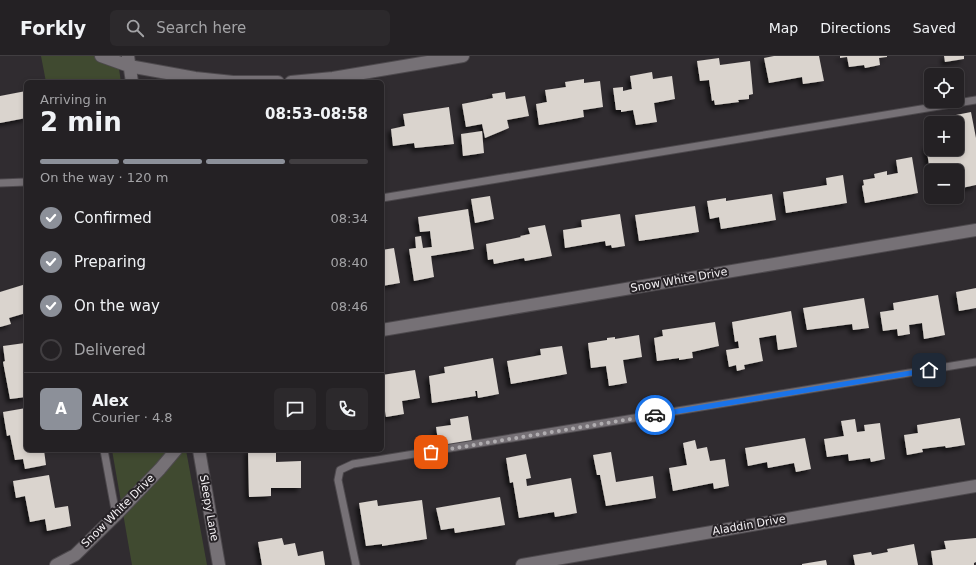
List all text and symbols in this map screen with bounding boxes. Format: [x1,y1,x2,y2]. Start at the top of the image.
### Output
search box [110,10,390,46]
text: Forkly [20,17,86,39]
icon: search [124,17,146,39]
text: Search here [156,19,246,37]
text: Map [769,20,798,36]
text: Directions [820,20,891,36]
text: Saved [913,20,956,36]
map controls [924,68,964,204]
button: locate [924,68,964,108]
text: Arriving in [40,92,107,107]
text: 08:53–08:58 [265,105,368,123]
text: 2 min [40,107,122,137]
button: + [924,116,964,156]
button: − [924,164,964,204]
text: On the way · 120 m [40,170,168,185]
icon: check [40,207,62,229]
text: Confirmed [74,209,152,227]
text: 08:34 [331,211,368,226]
icon: check [40,251,62,273]
text: Preparing [74,253,146,271]
text: 08:40 [331,255,368,270]
street label: Snow White Drive [630,265,729,295]
icon: check [40,295,62,317]
text: On the way [74,297,160,315]
text: 08:46 [331,299,368,314]
text: Delivered [74,341,146,359]
pin [912,353,946,387]
icon: home [918,359,940,381]
button: chat [274,388,316,430]
button: phone [326,388,368,430]
text: Alex [92,392,129,410]
courier [635,395,675,435]
text: A [55,400,67,418]
icon: car [644,404,666,426]
text: Courier · 4.8 [92,410,173,425]
pin [414,435,448,469]
icon: bag [420,441,442,463]
street label: Snow White Drive [79,472,157,550]
street label: Sleepy Lane [197,474,221,542]
street label: Aladdin Drive [711,512,787,538]

